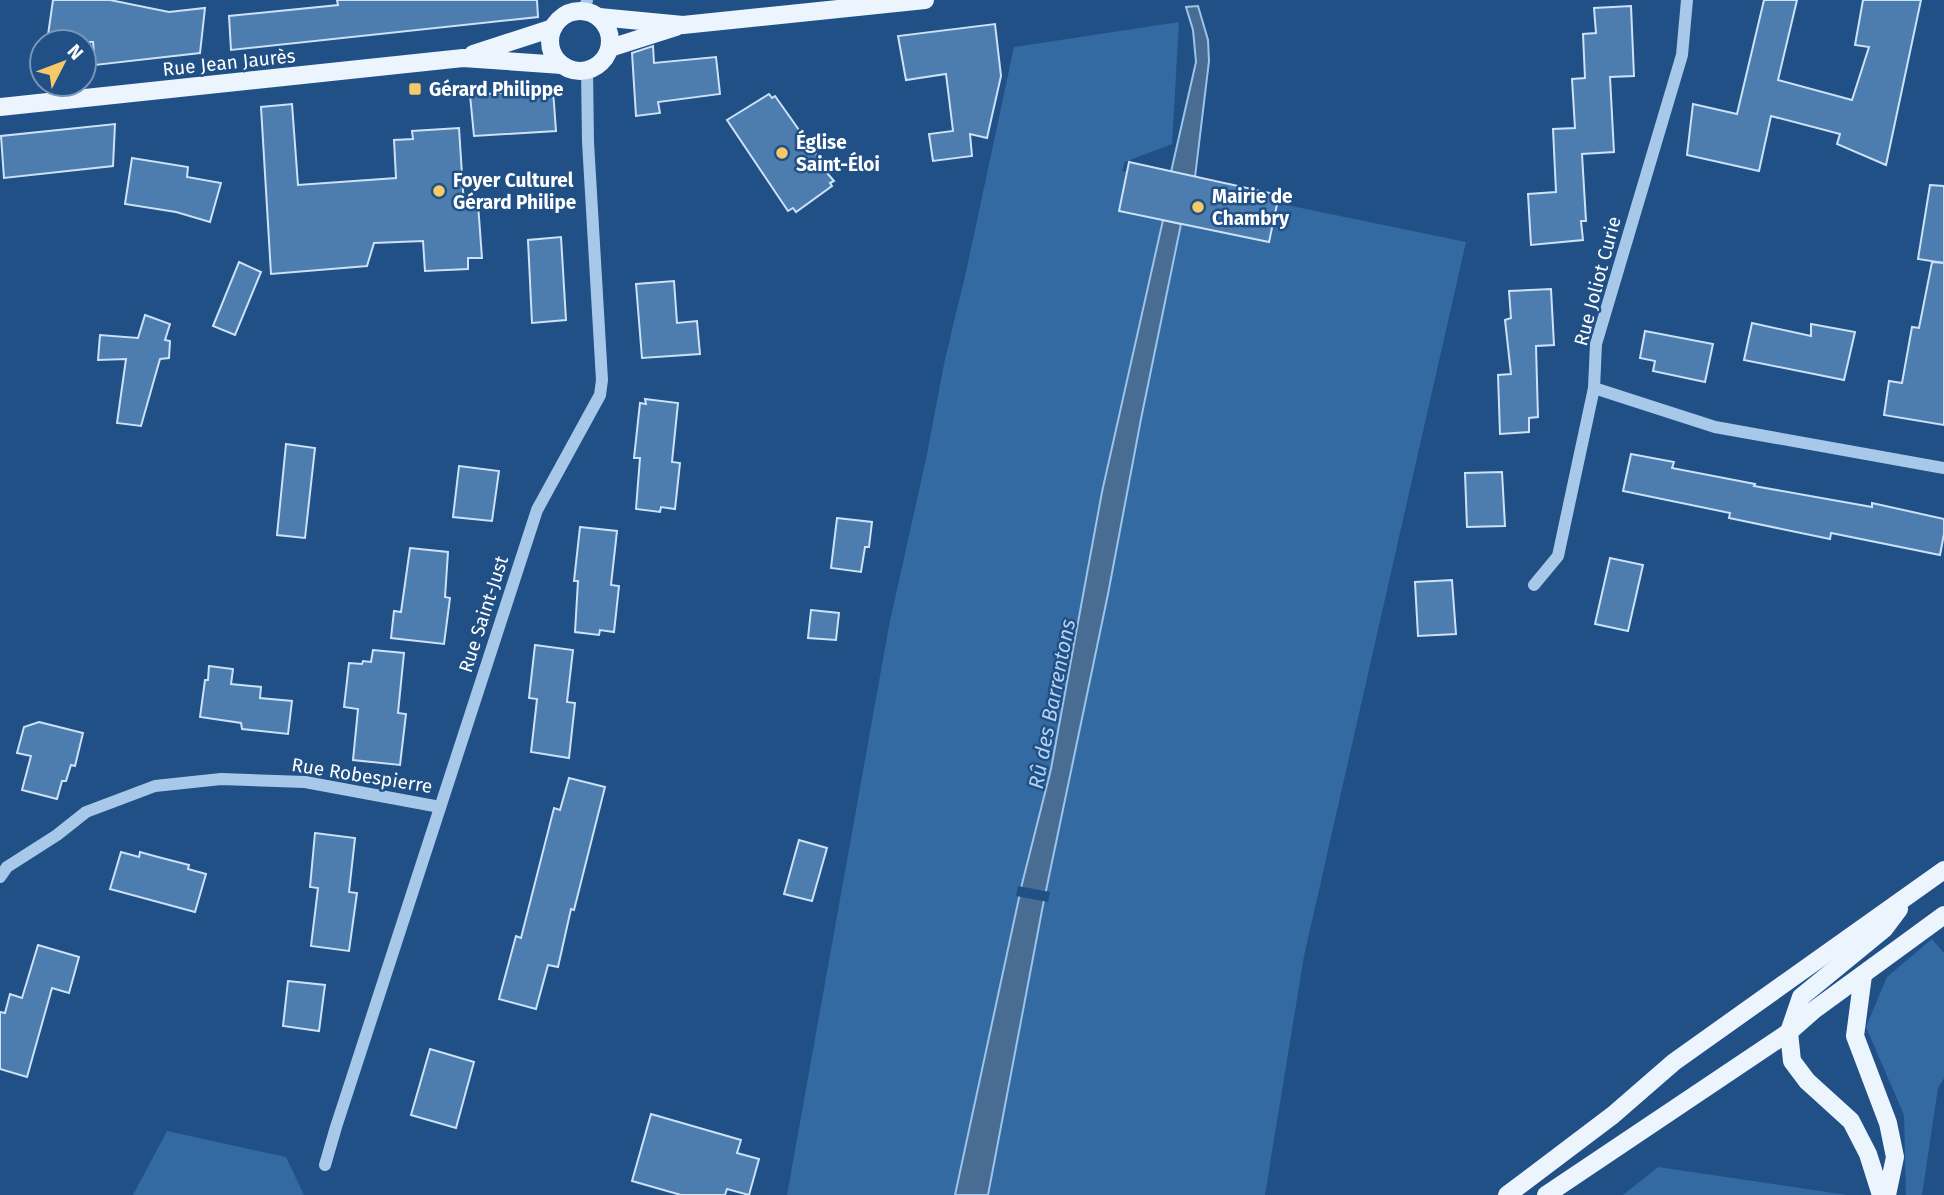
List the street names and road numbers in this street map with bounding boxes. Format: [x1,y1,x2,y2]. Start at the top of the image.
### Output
street label: Rue Jean Jaurès [161,44,297,81]
street label: Rue Joliot Curie [1569,214,1626,348]
street label: Rue Saint-Just [454,553,513,675]
street label: Rue Robespierre [290,753,434,798]

